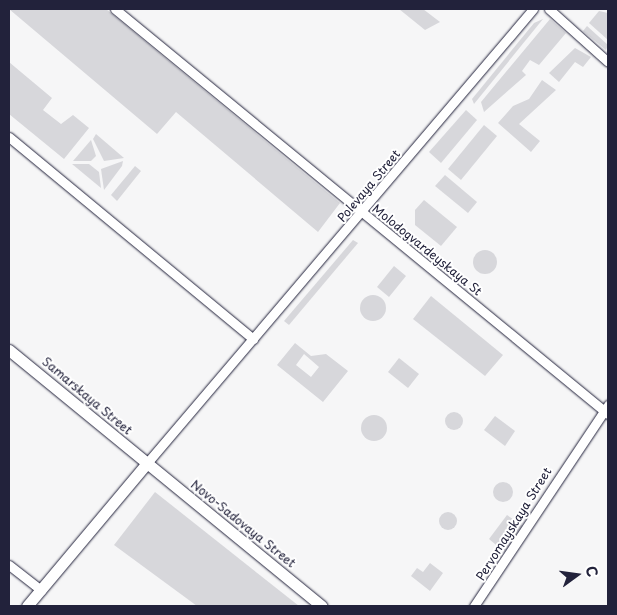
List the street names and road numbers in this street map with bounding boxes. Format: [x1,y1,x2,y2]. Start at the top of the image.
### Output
street label: Polevaya Street [334,147,404,225]
street label: Molodogvardeyskaya St [369,201,485,299]
street label: Samarskaya Street [39,354,135,438]
street label: Pervomayskaya Street [473,465,555,583]
street label: Novo-Sadovaya Street [188,477,298,571]

